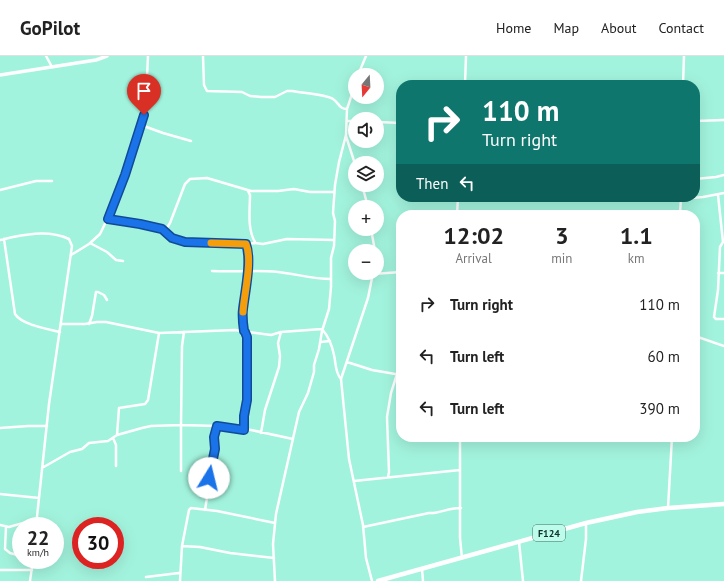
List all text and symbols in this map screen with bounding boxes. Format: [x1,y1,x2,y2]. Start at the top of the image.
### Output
text: GoPilot [20,16,80,40]
text: Home [496,19,531,37]
text: Map [553,19,579,37]
text: About [601,19,637,37]
text: Contact [659,19,704,37]
north arrow [348,68,384,104]
map controls [348,68,384,280]
pin [127,74,161,115]
icon: arrive [133,80,155,102]
text: 110 m [482,92,559,129]
icon: right [416,96,468,148]
button: sound [348,112,384,148]
text: Turn right [482,128,557,151]
button: layers [348,156,384,192]
icon: left [456,172,478,194]
text: Then [416,174,448,193]
button: + [348,200,384,236]
text: 12:02 [443,220,504,251]
text: 3 [555,220,569,251]
text: 1.1 [620,220,653,251]
button: − [348,244,384,280]
text: Arrival [455,250,492,267]
text: min [551,250,572,267]
text: km [628,250,645,267]
icon: right [416,293,438,315]
text: Turn right [450,295,513,314]
text: 110 m [639,295,680,314]
icon: left [416,345,438,367]
text: Turn left [450,347,504,366]
text: 60 m [647,347,680,366]
icon: left [416,397,438,419]
text: Turn left [450,399,504,418]
text: 390 m [639,399,680,418]
position arrow [188,457,230,499]
speed limit sign: 30 [72,517,124,569]
text: 22 [27,525,49,551]
road number: F124 [533,525,565,541]
text: km/h [27,546,49,559]

